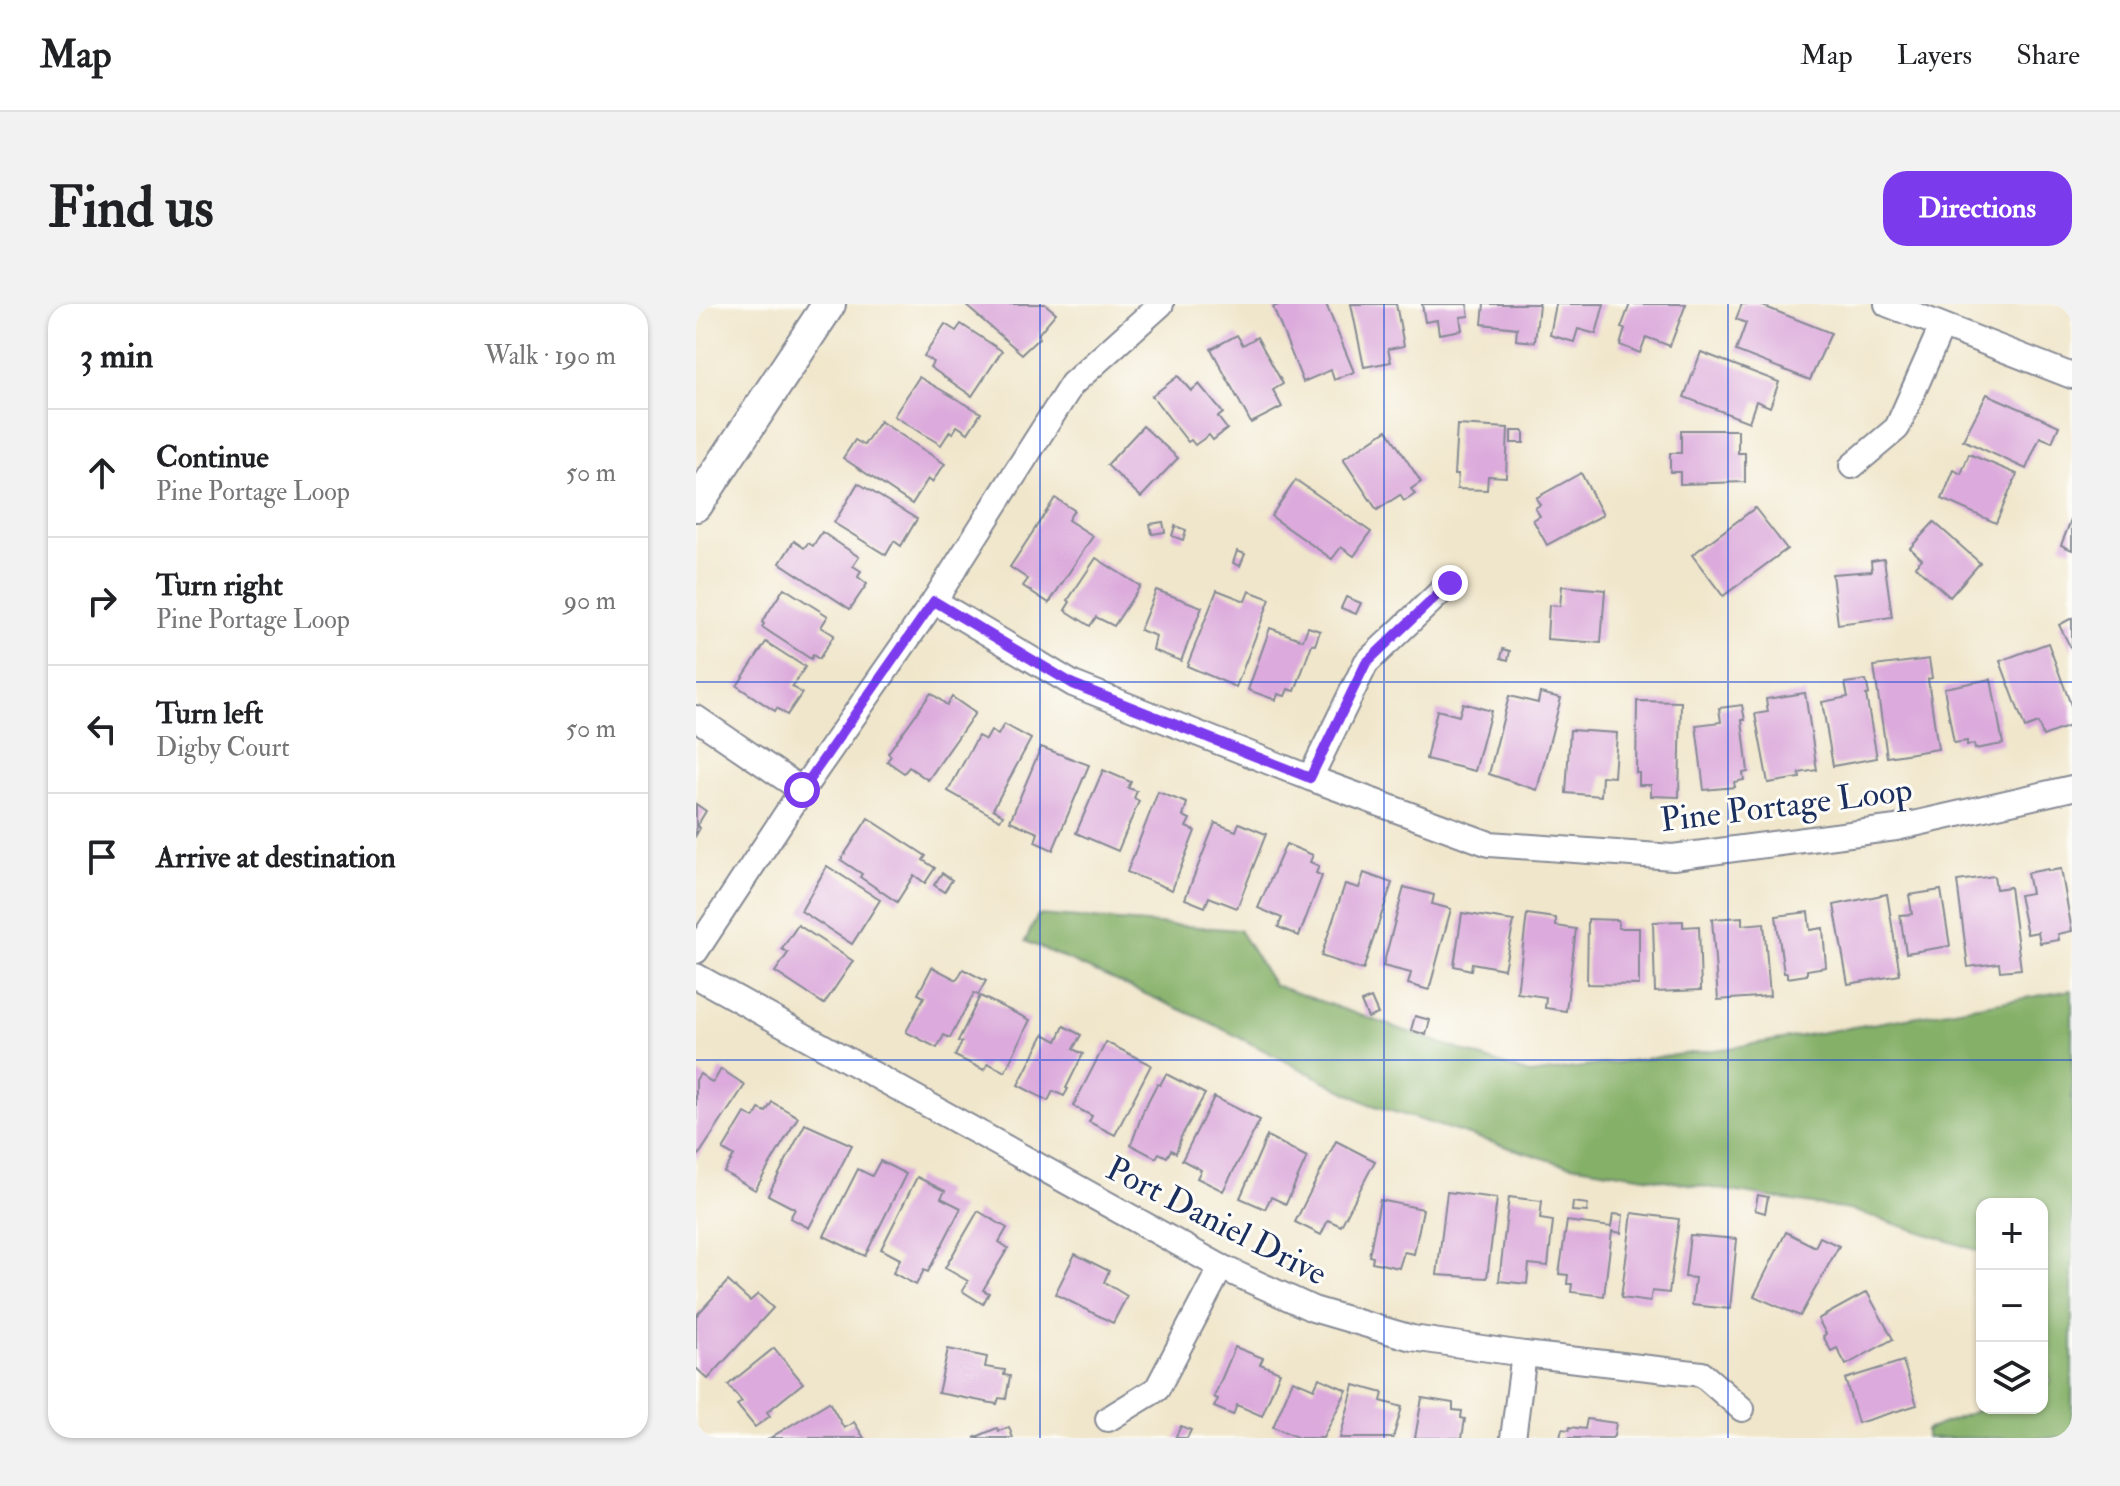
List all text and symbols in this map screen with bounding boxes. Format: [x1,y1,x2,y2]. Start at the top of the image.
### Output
text: Map [40,31,111,79]
text: Map [1800,38,1853,73]
text: Layers [1897,38,1972,73]
text: Share [2016,38,2080,73]
button: Directions [1883,171,2072,246]
text: Find us [48,173,214,244]
text: 3 min [80,335,153,378]
text: Walk · 190 m [485,340,616,372]
text: Continue [156,439,269,476]
icon: ahead [80,451,124,495]
text: 50 m [566,457,616,489]
text: Pine Portage Loop [156,476,350,508]
route end [1432,565,1468,601]
text: Turn right [156,567,283,604]
icon: right [80,579,124,623]
text: 90 m [564,585,616,617]
text: Pine Portage Loop [156,604,350,636]
text: Turn left [156,695,263,732]
icon: left [80,707,124,751]
text: 50 m [566,713,616,745]
text: Digby Court [156,732,290,764]
street label: Pine Portage Loop [1658,769,1915,842]
route start [784,772,820,808]
icon: arrive [80,835,124,879]
text: Arrive at destination [156,839,396,876]
street label: Port Daniel Drive [1099,1147,1334,1295]
map controls [1976,1198,2048,1414]
button: + [1976,1198,2048,1270]
button: − [1976,1270,2048,1342]
button: layers [1976,1342,2048,1414]

